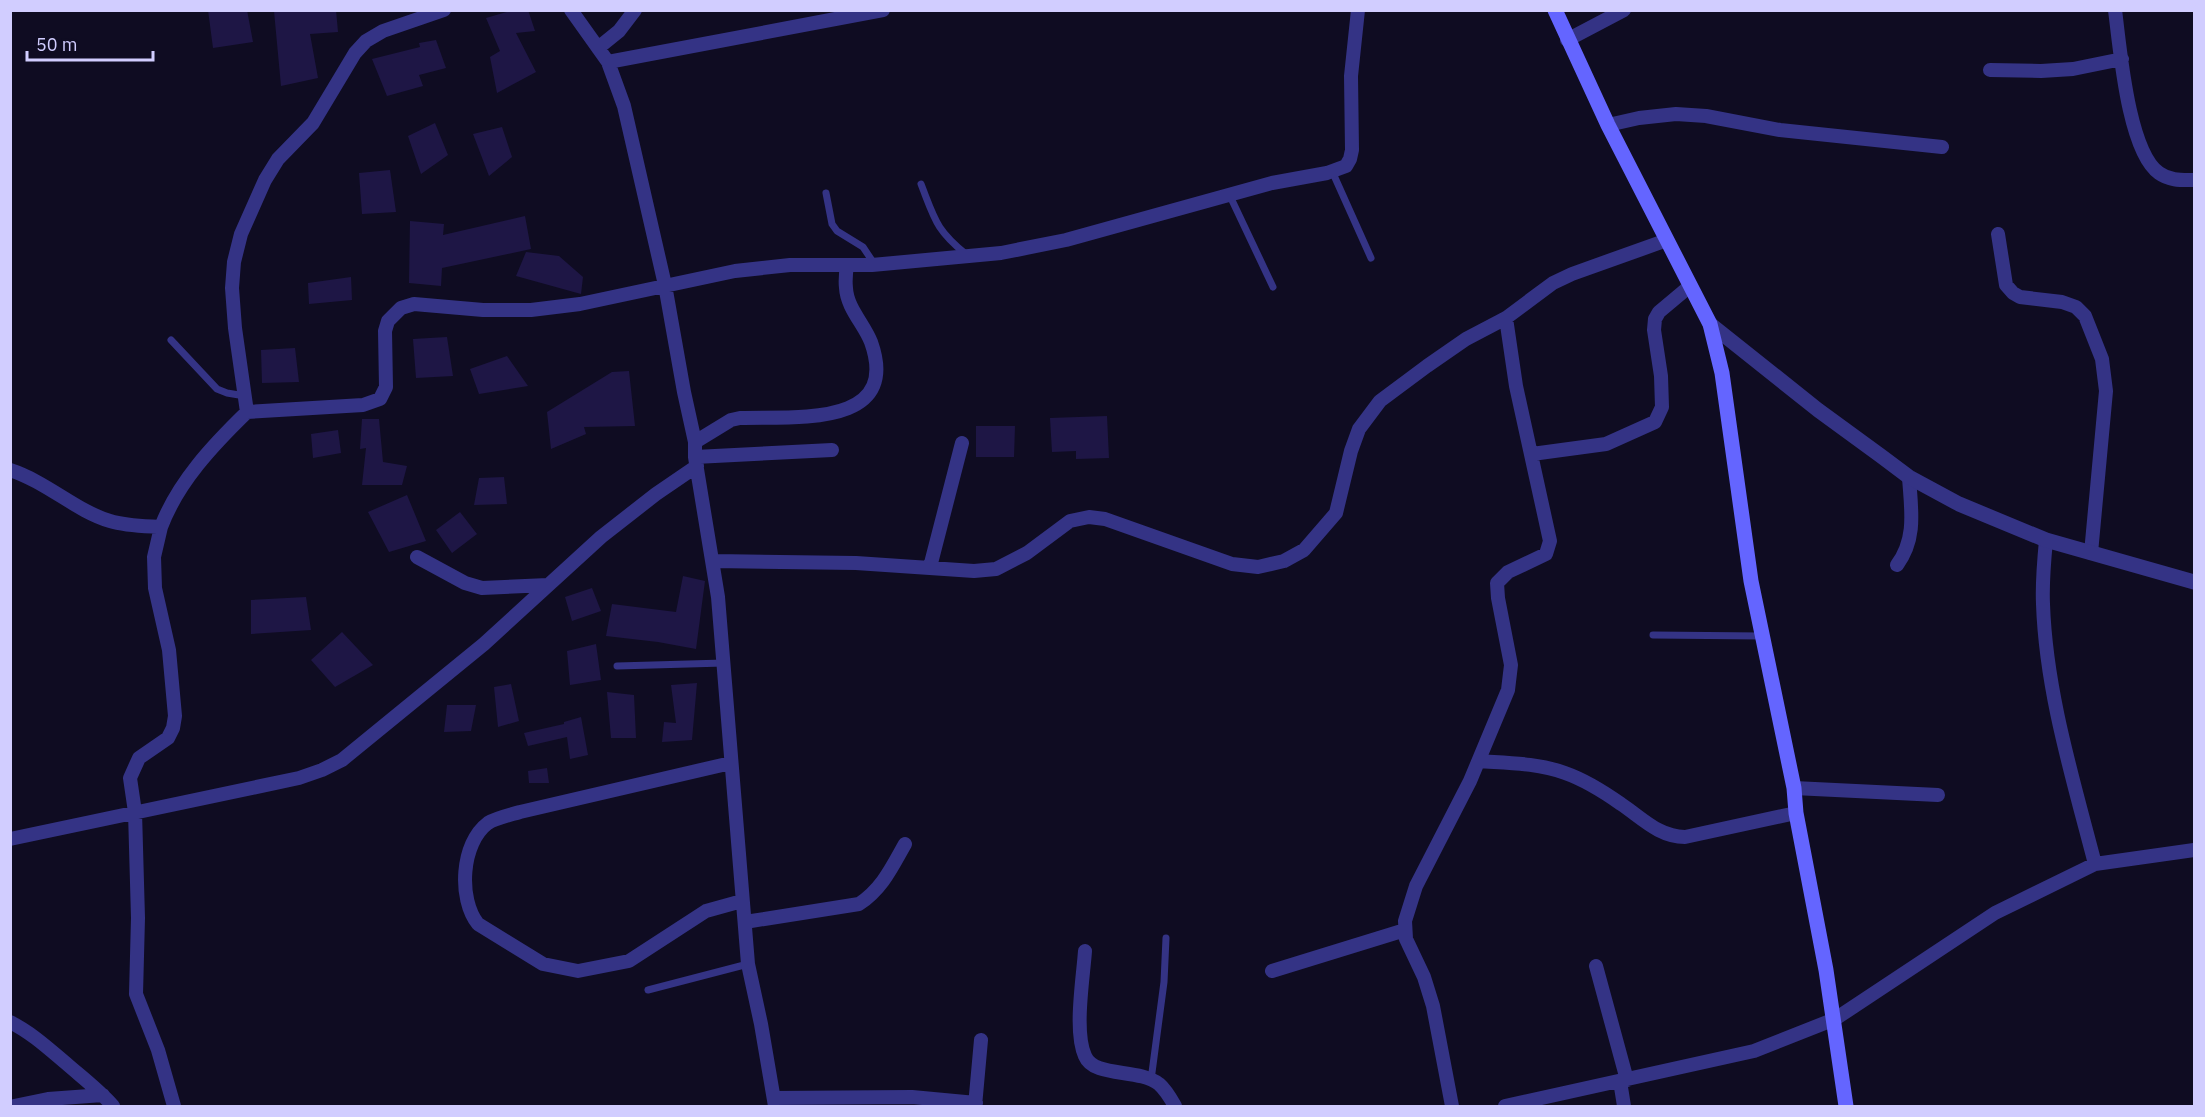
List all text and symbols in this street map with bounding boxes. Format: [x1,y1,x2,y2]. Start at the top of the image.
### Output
scale bar [27,24,153,62]
text: 50 m [36,33,78,56]

